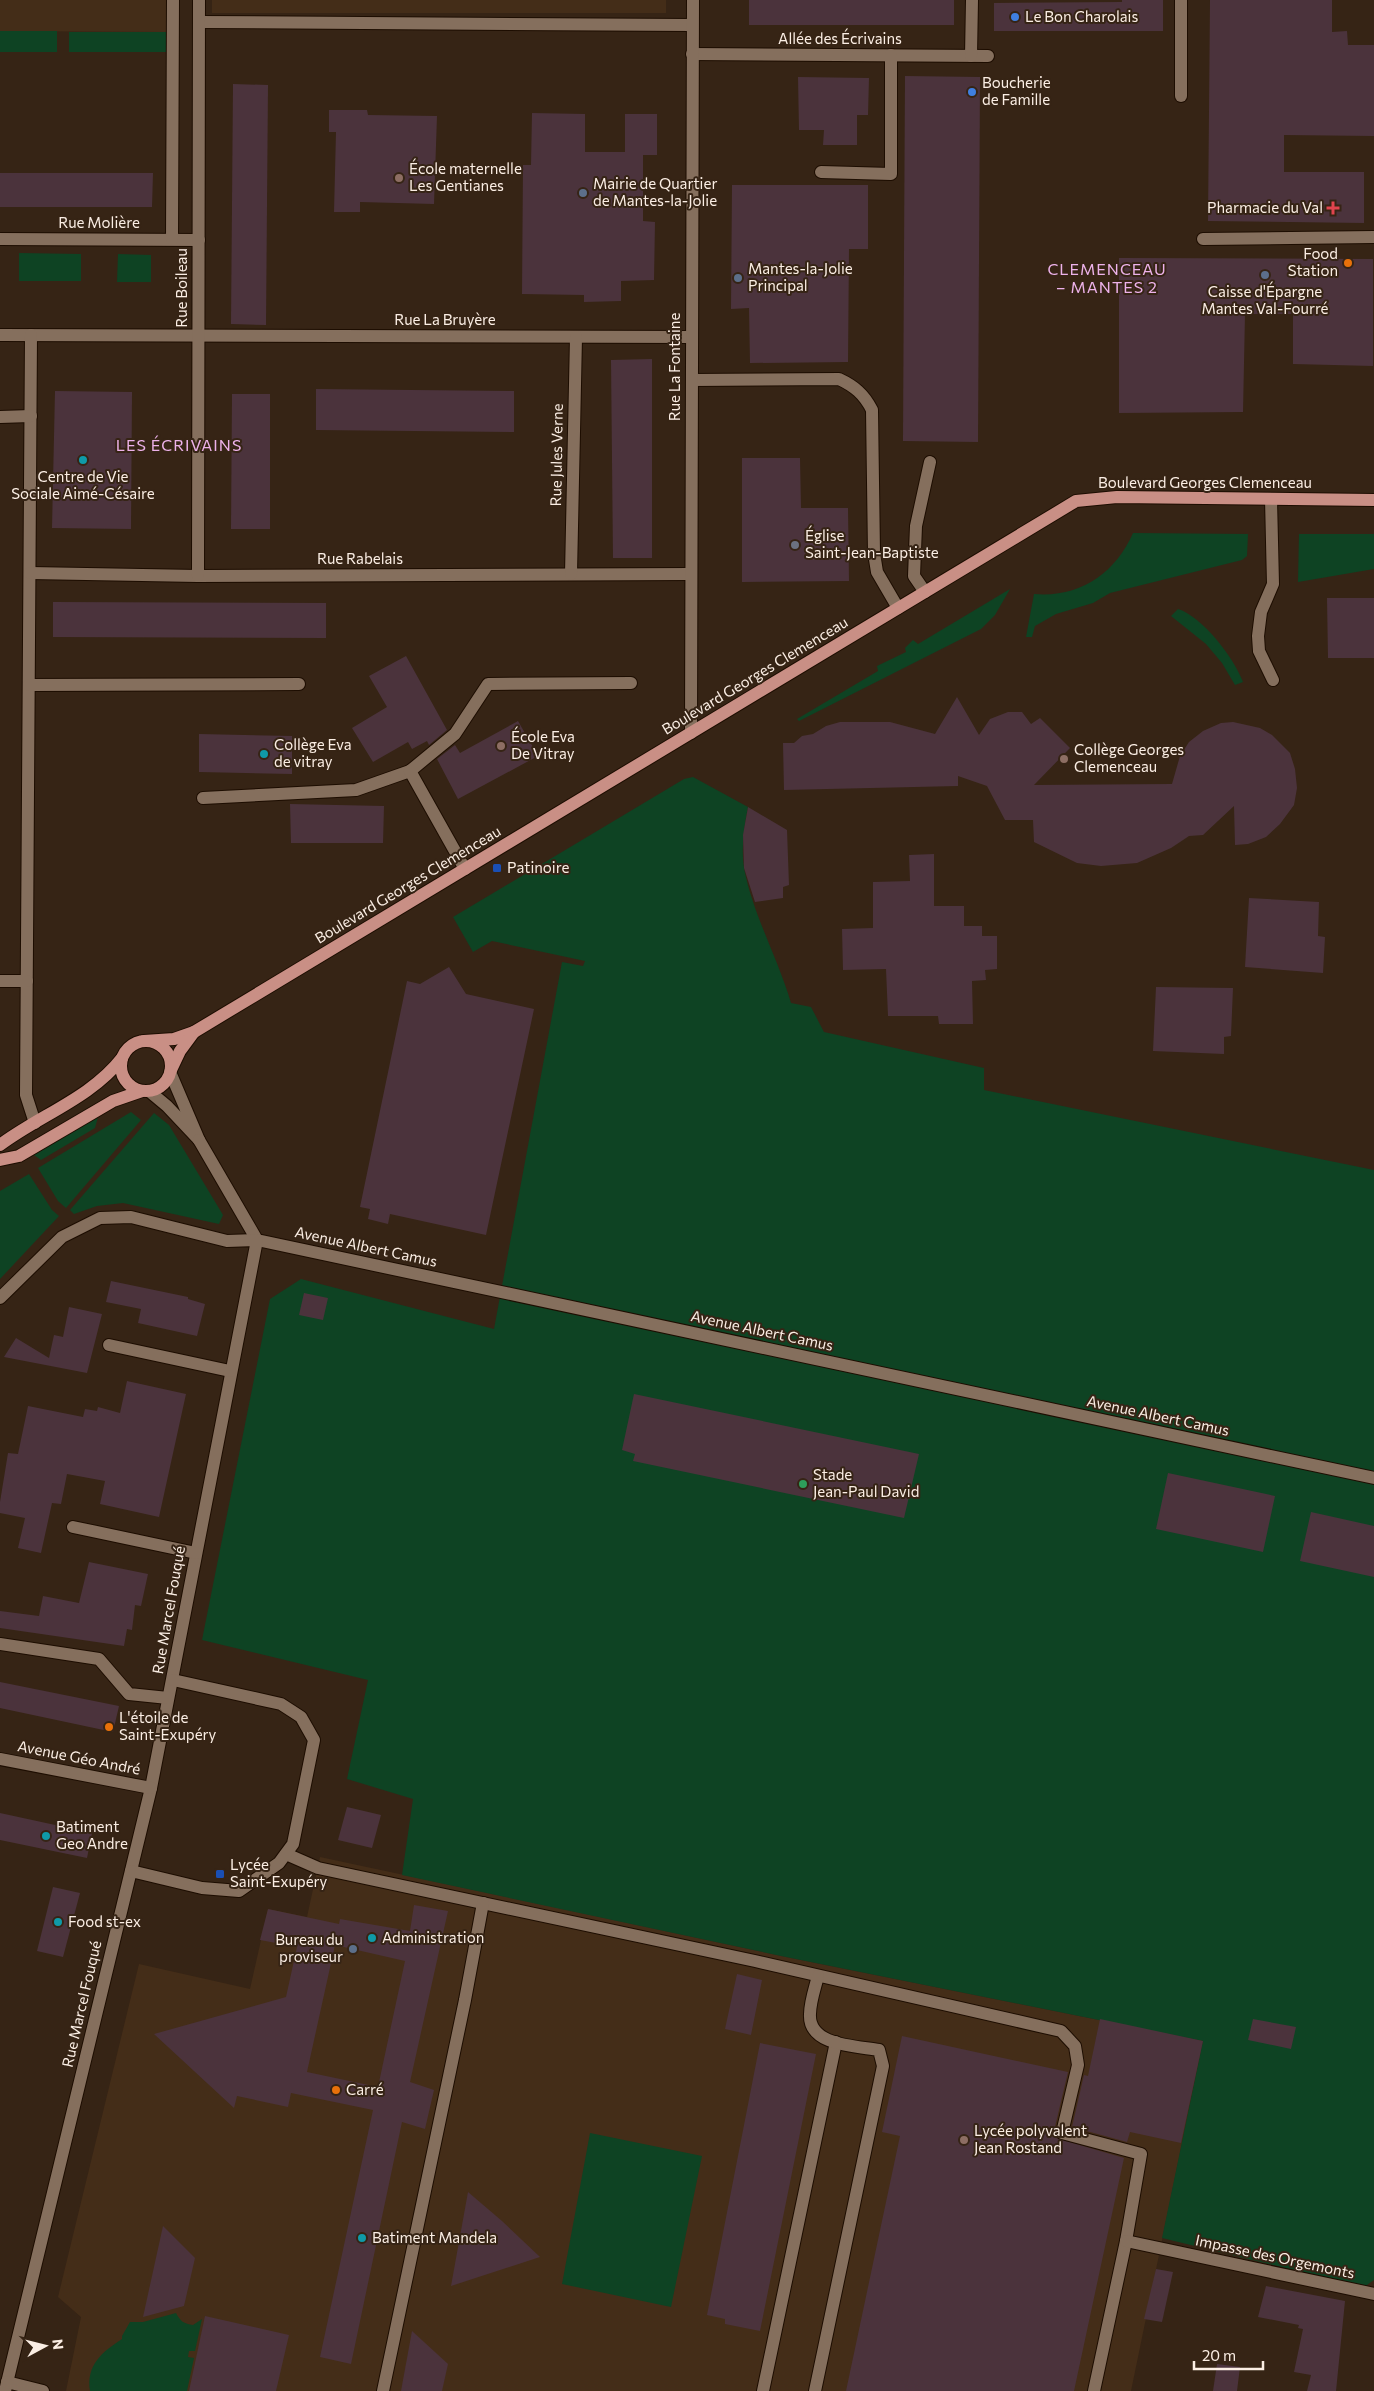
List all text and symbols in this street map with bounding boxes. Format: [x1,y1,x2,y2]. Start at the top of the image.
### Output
place label: Le Bon Charolais [1025,7,1138,25]
marker: Le Bon Charolais [1009,11,1021,23]
street label: Allée des Écrivains [778,28,902,47]
place label: Boucherie de Famille [982,73,1051,108]
marker: Boucherie de Famille [966,86,978,98]
place label: École maternelle Les Gentianes [409,158,522,194]
marker: École maternelle Les Gentianes [393,172,405,184]
place label: Mairie de Quartier de Mantes-la-Jolie [593,174,717,209]
marker: Mairie de Quartier de Mantes-la-Jolie [577,187,589,199]
place label: Pharmacie du Val [1207,198,1323,216]
marker: Pharmacie du Val [1327,202,1339,214]
street label: Rue Molière [58,213,140,231]
place label: Food Station [1288,244,1338,279]
street label: Rue Boileau [172,248,190,328]
marker: Food Station [1342,257,1354,269]
place label: Mantes-la-Jolie Principal [748,259,853,294]
district label: CLEMENCEAU – MANTES 2 [1047,259,1167,296]
marker: Caisse d'Épargne Mantes Val-Fourré [1259,269,1271,281]
marker: Mantes-la-Jolie Principal [732,272,744,284]
place label: Caisse d'Épargne Mantes Val-Fourré [1201,281,1329,317]
street label: Rue La Bruyère [394,310,496,328]
street label: Rue La Fontaine [665,313,683,421]
street label: Rue Jules Verne [546,403,566,507]
district label: LES ÉCRIVAINS [116,435,242,454]
marker: Centre de Vie Sociale Aimé-Césaire [77,454,89,466]
place label: Centre de Vie Sociale Aimé-Césaire [11,467,155,502]
street label: Boulevard Georges Clemenceau [1098,473,1312,491]
place label: Église Saint-Jean-Baptiste [805,525,939,561]
marker: Église Saint-Jean-Baptiste [789,539,801,551]
street label: Rue Rabelais [317,549,403,567]
street label: Boulevard Georges Clemenceau [658,612,851,738]
place label: École Eva De Vitray [511,726,575,762]
place label: Collège Eva de vitray [274,735,352,770]
marker: École Eva De Vitray [495,740,507,752]
place label: Collège Georges Clemenceau [1074,740,1184,775]
marker: Collège Eva de vitray [258,748,270,760]
marker: Collège Georges Clemenceau [1058,753,1070,765]
street label: Boulevard Georges Clemenceau [311,821,504,947]
place label: Patinoire [507,858,569,876]
marker: Patinoire [491,862,503,874]
street label: Avenue Albert Camus [293,1222,439,1270]
street label: Avenue Albert Camus [689,1306,835,1354]
street label: Avenue Albert Camus [1085,1391,1231,1439]
place label: Stade Jean-Paul David [813,1465,919,1500]
marker: Stade Jean-Paul David [797,1478,809,1490]
street label: Rue Marcel Fouqué [148,1544,188,1675]
place label: L'étoile de Saint-Exupéry [119,1708,217,1743]
marker: L'étoile de Saint-Exupéry [103,1721,115,1733]
street label: Avenue Géo André [16,1736,142,1778]
place label: Batiment Geo Andre [56,1817,128,1852]
marker: Batiment Geo Andre [40,1830,52,1842]
place label: Lycée Saint-Exupéry [230,1855,328,1890]
marker: Lycée Saint-Exupéry [214,1868,226,1880]
place label: Food st-ex [68,1912,141,1930]
marker: Food st-ex [52,1916,64,1928]
place label: Administration [382,1928,484,1946]
place label: Bureau du proviseur [275,1930,343,1965]
marker: Administration [366,1932,378,1944]
street label: Rue Marcel Fouqué [58,1939,104,2069]
marker: Bureau du proviseur [347,1943,359,1955]
place label: Carré [346,2080,384,2098]
marker: Carré [330,2084,342,2096]
place label: Lycée polyvalent Jean Rostand [974,2121,1087,2156]
marker: Lycée polyvalent Jean Rostand [958,2134,970,2146]
place label: Batiment Mandela [372,2228,497,2246]
street label: Impasse des Orgemonts [1194,2230,1357,2282]
marker: Batiment Mandela [356,2232,368,2244]
north arrow [20,2321,70,2371]
text: N [49,2338,67,2351]
scale bar [1194,2338,1263,2370]
text: 20 m [1202,2346,1236,2364]

